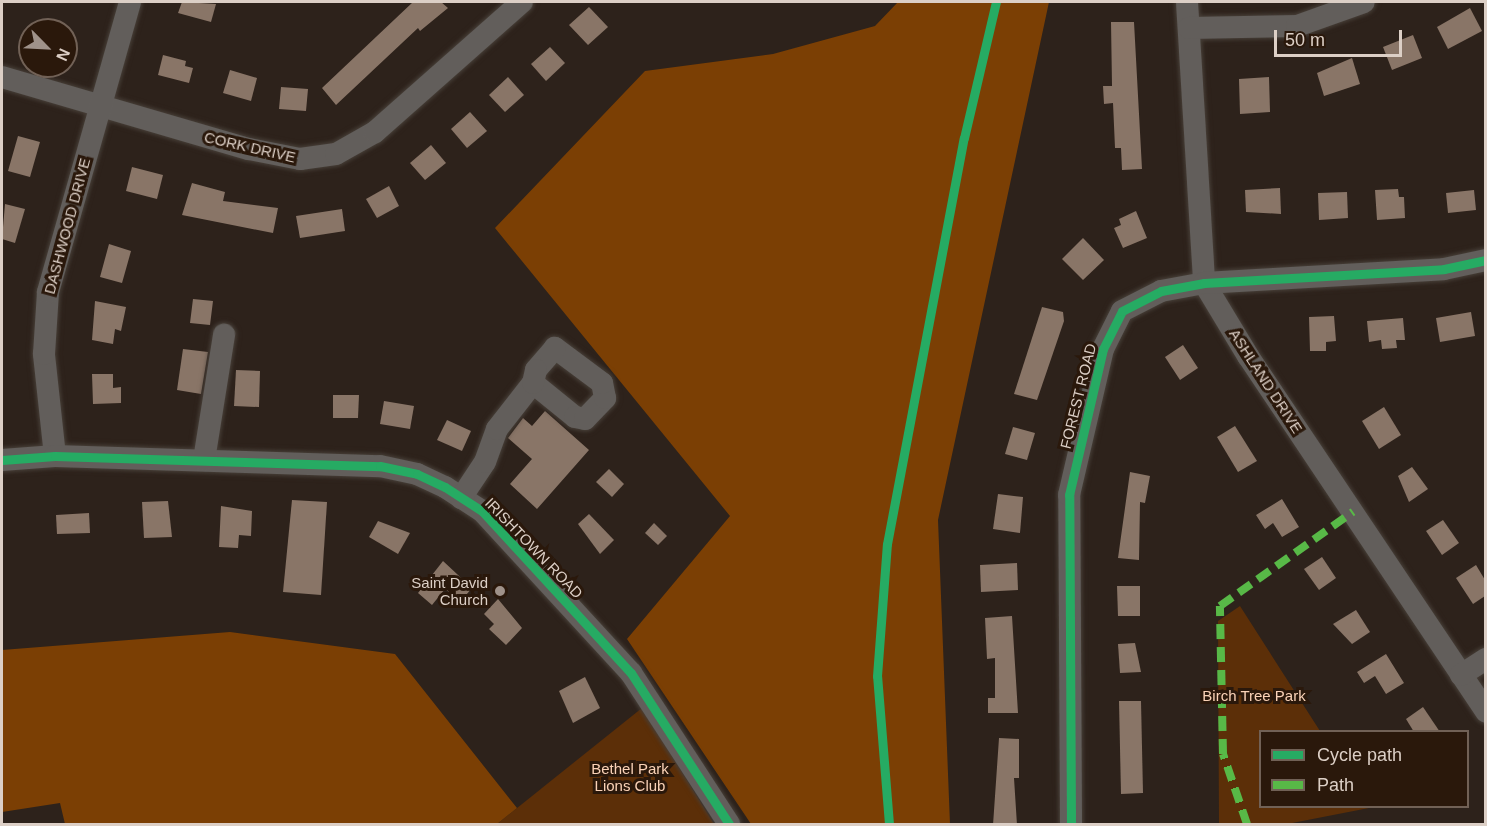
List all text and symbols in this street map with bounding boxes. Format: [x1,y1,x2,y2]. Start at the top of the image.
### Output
north arrow [18,18,78,78]
scale bar [1277,18,1404,56]
text: 50 m [1285,30,1325,50]
text: N [53,46,73,63]
street label: CORK DRIVE [202,128,298,166]
street label: DASHWOOD DRIVE [40,156,94,296]
street label: ASHLAND DRIVE [1226,325,1306,437]
street label: FOREST ROAD [1056,341,1100,451]
street label: IRISHTOWN ROAD [481,494,587,602]
place label: Saint David Church [411,573,488,608]
marker: Saint David Church [493,584,507,598]
park label: Birch Tree Park [1202,687,1306,705]
legend [1259,730,1469,808]
text: Cycle path [1317,745,1402,765]
park label: Bethel Park Lions Club [591,759,669,794]
text: Path [1317,775,1354,795]

